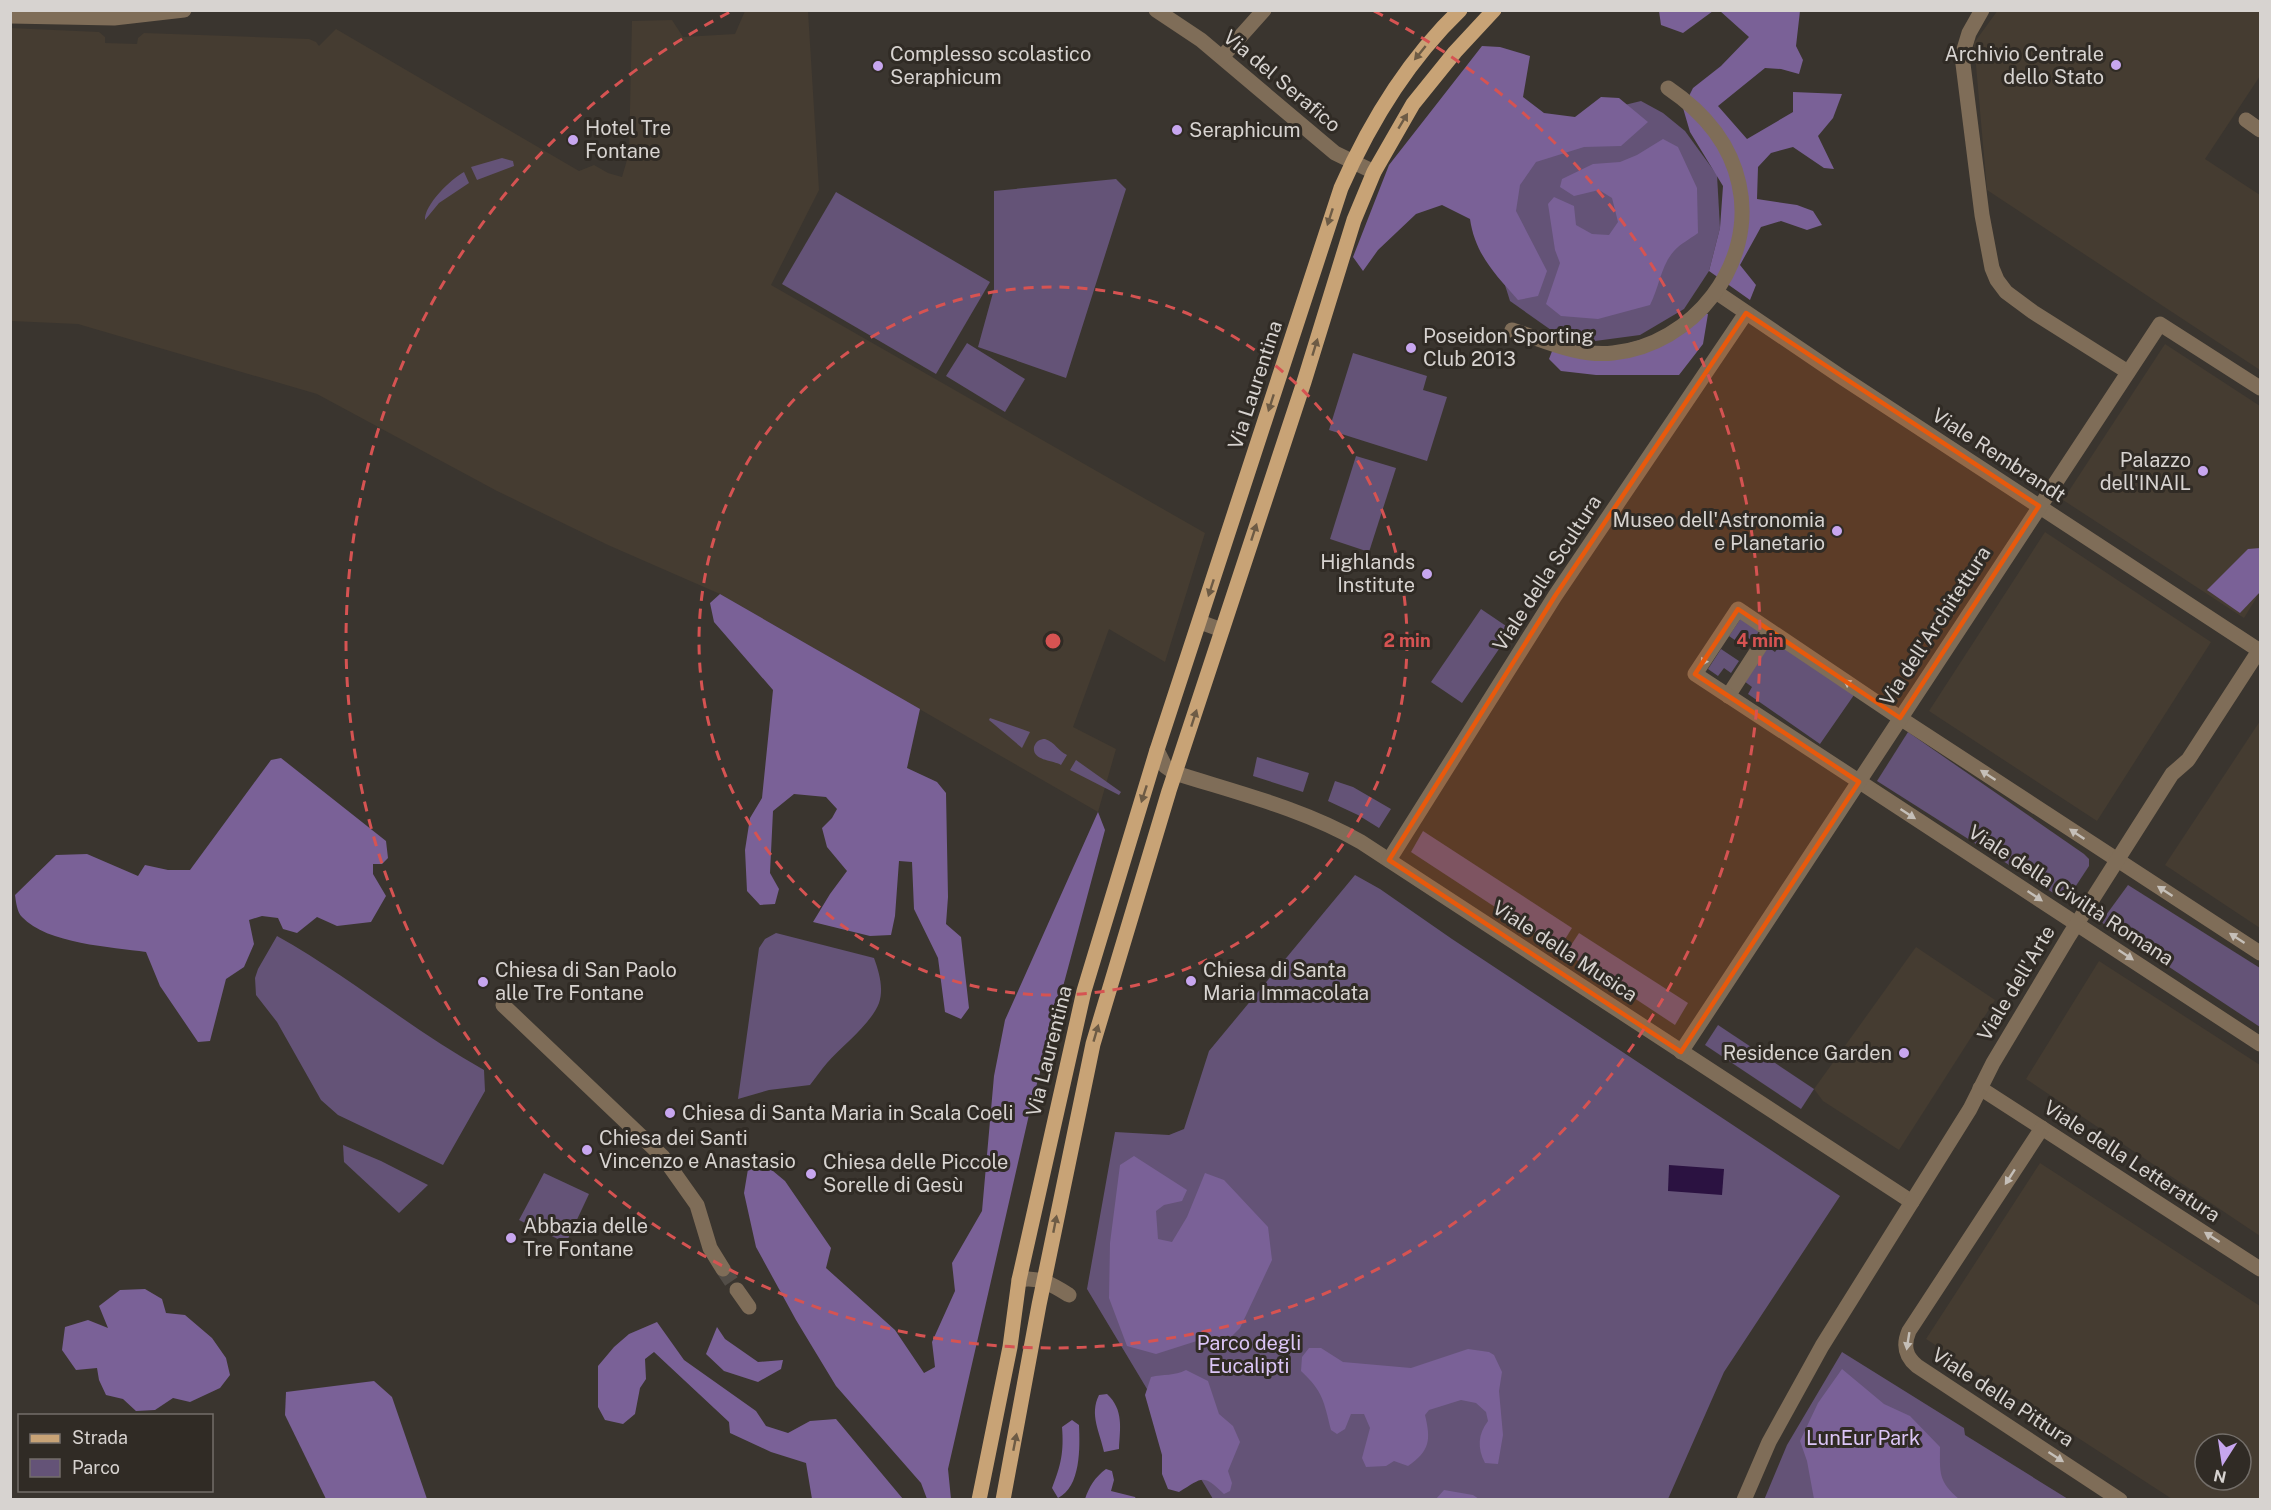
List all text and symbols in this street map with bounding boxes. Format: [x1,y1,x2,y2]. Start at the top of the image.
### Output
street label: Via del Serafico [1218,25,1346,137]
place label: Complesso scolastico Seraphicum [890,42,1091,89]
place label: Archivio Centrale dello Stato [1944,42,2104,89]
one-way arrow [1414,45,1427,61]
marker: Archivio Centrale dello Stato [2109,58,2123,72]
marker: Complesso scolastico Seraphicum [871,59,885,73]
one-way arrow [1398,113,1409,129]
place label: Hotel Tre Fontane [585,116,671,163]
place label: Seraphicum [1189,118,1301,142]
marker: Seraphicum [1170,123,1184,137]
marker: Hotel Tre Fontane [566,133,580,147]
one-way arrow [1325,208,1334,226]
street label: Via Laurentina [1223,318,1287,452]
place label: Poseidon Sporting Club 2013 [1423,324,1594,371]
one-way arrow [1311,338,1320,356]
marker: Poseidon Sporting Club 2013 [1404,341,1418,355]
one-way arrow [1266,394,1276,412]
street label: Viale Rembrandt [1928,403,2070,507]
place label: Palazzo dell'INAIL [2100,448,2191,495]
marker: Palazzo dell'INAIL [2196,464,2210,478]
street label: Viale della Scultura [1488,491,1606,655]
place label: Museo dell'Astronomia e Planetario [1613,508,1825,555]
one-way arrow [1250,523,1260,541]
marker: Museo dell'Astronomia e Planetario [1830,524,1844,538]
street label: Via dell'Architettura [1874,542,1996,710]
place label: Highlands Institute [1320,550,1415,597]
marker: Highlands Institute [1420,567,1434,581]
one-way arrow [1206,579,1215,597]
text: 2 min [1383,630,1431,651]
text: 4 min [1736,630,1784,651]
centre of rings [1043,631,1063,651]
one-way arrow [1700,649,1712,665]
one-way arrow [1843,680,1859,691]
one-way arrow [1189,709,1199,727]
one-way arrow [1980,770,1996,781]
one-way arrow [1139,785,1148,803]
one-way arrow [1900,808,1916,819]
street label: Viale della Civiltà Romana [1964,820,2178,970]
one-way arrow [2068,828,2085,839]
one-way arrow [2157,886,2173,897]
one-way arrow [2027,890,2043,902]
street label: Viale della Musica [1488,895,1642,1007]
street label: Viale dell'Arte [1972,921,2060,1045]
one-way arrow [2229,933,2245,944]
one-way arrow [2117,949,2133,961]
place label: Chiesa di San Paolo alle Tre Fontane [495,958,677,1005]
place label: Chiesa di Santa Maria Immacolata [1203,958,1369,1005]
marker: Chiesa di Santa Maria Immacolata [1184,974,1198,988]
marker: Chiesa di San Paolo alle Tre Fontane [476,975,490,989]
street label: Via Laurentina [1021,983,1077,1119]
one-way arrow [1092,1024,1101,1042]
place label: Residence Garden [1723,1041,1892,1065]
marker: Residence Garden [1897,1046,1911,1060]
street label: Viale della Letteratura [2039,1095,2225,1227]
place label: Chiesa di Santa Maria in Scala Coeli [682,1101,1014,1125]
marker: Chiesa di Santa Maria in Scala Coeli [663,1106,677,1120]
place label: Chiesa dei Santi Vincenzo e Anastasio [599,1126,796,1173]
marker: Chiesa dei Santi Vincenzo e Anastasio [580,1143,594,1157]
place label: Chiesa delle Piccole Sorelle di Gesù [823,1150,1008,1197]
marker: Chiesa delle Piccole Sorelle di Gesù [804,1167,818,1181]
one-way arrow [2005,1169,2016,1185]
place label: Abbazia delle Tre Fontane [523,1214,648,1261]
one-way arrow [1051,1214,1060,1233]
marker: Abbazia delle Tre Fontane [504,1231,518,1245]
one-way arrow [2203,1232,2220,1243]
park label: Parco degli Eucalipti [1197,1331,1301,1378]
one-way arrow [1903,1332,1912,1351]
street label: Viale della Pittura [1928,1342,2078,1452]
legend [18,1414,213,1492]
park label: LunEur Park [1806,1426,1920,1450]
text: Strada [72,1427,128,1448]
one-way arrow [1011,1432,1020,1451]
north arrow [2193,1432,2253,1492]
one-way arrow [2047,1451,2063,1463]
text: Parco [72,1457,120,1478]
text: N [2212,1466,2228,1487]

